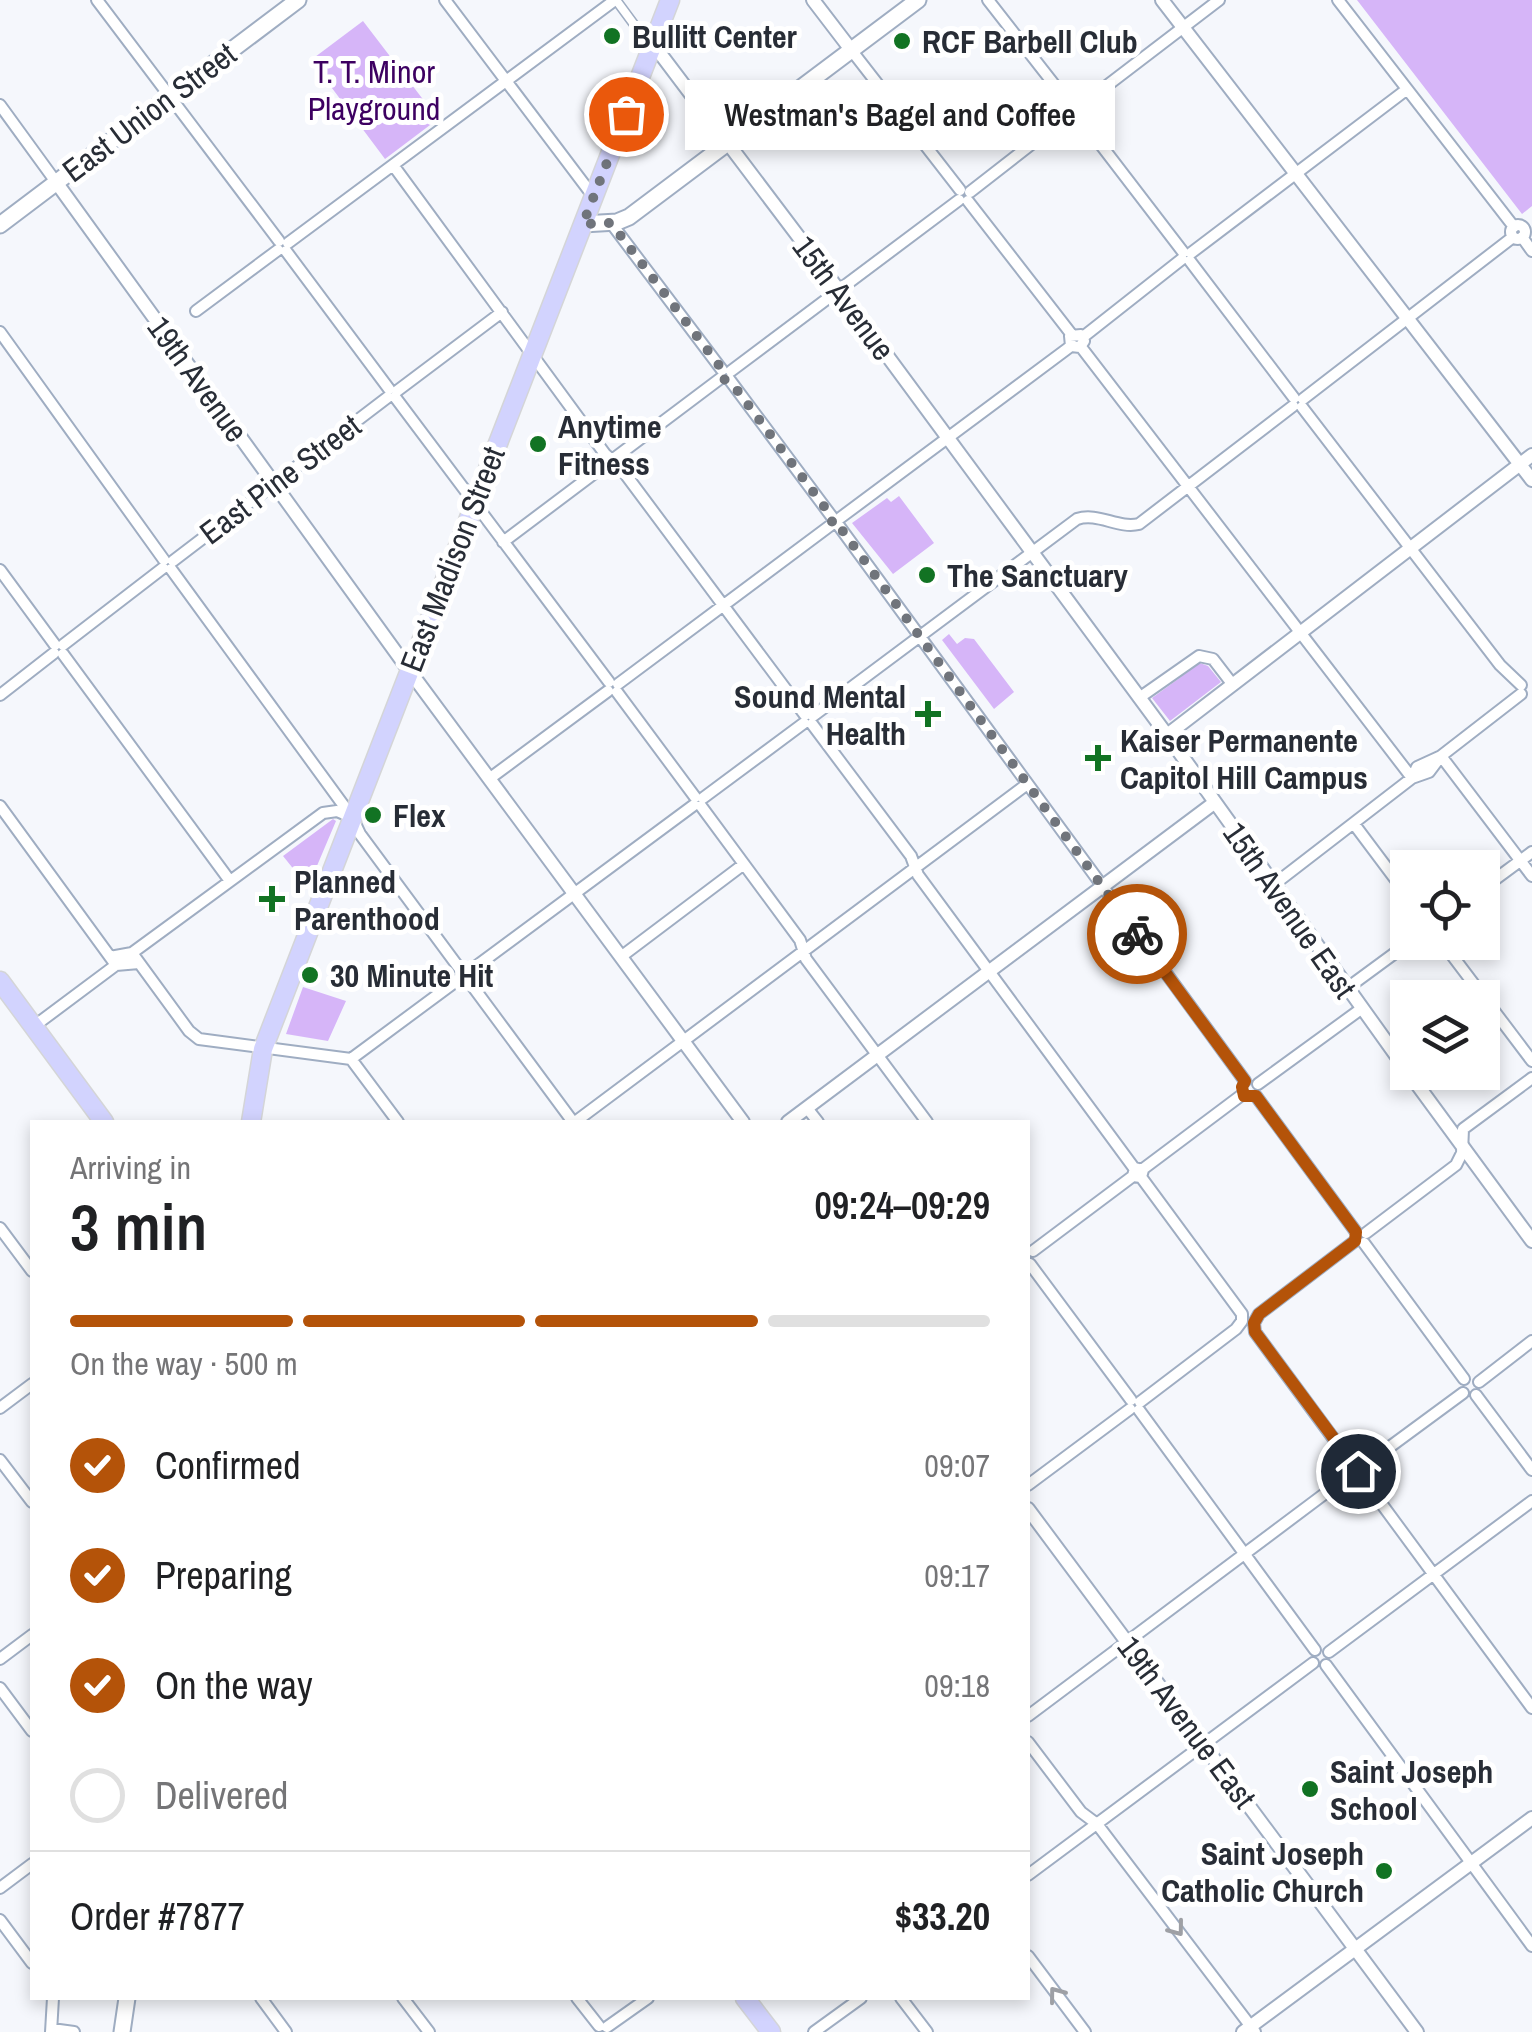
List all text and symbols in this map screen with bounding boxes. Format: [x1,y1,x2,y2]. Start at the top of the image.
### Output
place label: Bullitt Center [632,15,798,58]
place label: RCF Barbell Club [922,20,1138,63]
marker: Bullitt Center [601,25,623,47]
marker: RCF Barbell Club [891,30,913,52]
street label: East Union Street [53,32,245,192]
park label: T. T. Minor Playground [308,50,440,130]
pin [584,72,669,157]
callout: Westman's Bagel and Coffee [686,79,1116,149]
icon: bag [599,87,654,142]
text: Westman's Bagel and Coffee [724,93,1076,136]
street label: 15th Avenue [783,227,905,369]
street label: 19th Avenue [138,308,258,450]
street label: East Pine Street [191,404,369,554]
place label: Anytime Fitness [558,405,662,485]
marker: Anytime Fitness [527,433,549,455]
street label: East Madison Street [389,440,515,678]
place label: The Sanctuary [947,554,1128,597]
marker: The Sanctuary [916,564,938,586]
place label: Sound Mental Health [734,675,906,755]
marker: Sound Mental Health [915,701,941,727]
place label: Kaiser Permanente Capitol Hill Campus [1120,719,1368,799]
marker: Kaiser Permanente Capitol Hill Campus [1085,745,1111,771]
place label: Flex [393,794,446,837]
marker: Flex [362,804,384,826]
street label: 15th Avenue East [1214,814,1366,1006]
map controls [1390,850,1500,1090]
button: locate [1390,850,1500,960]
place label: Planned Parenthood [294,860,440,940]
courier [1087,884,1187,984]
marker: Planned Parenthood [259,886,285,912]
icon: bike [1110,907,1165,962]
place label: 30 Minute Hit [330,954,494,997]
marker: 30 Minute Hit [299,964,321,986]
button: layers [1390,980,1500,1090]
text: Arriving in [70,1146,191,1189]
text: 09:24–09:29 [814,1180,990,1231]
text: 3 min [70,1183,207,1270]
text: On the way · 500 m [70,1342,298,1385]
pin [1316,1429,1401,1514]
icon: check [70,1438,125,1493]
text: Confirmed [155,1440,300,1491]
text: 09:07 [924,1444,990,1487]
icon: home [1331,1444,1386,1499]
icon: check [70,1548,125,1603]
text: Preparing [155,1550,292,1601]
text: 09:17 [924,1554,990,1597]
street label: 19th Avenue East [1108,1627,1266,1817]
icon: check [70,1658,125,1713]
text: On the way [155,1660,313,1711]
text: 09:18 [924,1664,990,1707]
place label: Saint Joseph School [1330,1750,1493,1830]
text: Delivered [155,1770,288,1821]
marker: Saint Joseph School [1299,1778,1321,1800]
place label: Saint Joseph Catholic Church [1161,1832,1364,1912]
marker: Saint Joseph Catholic Church [1373,1860,1395,1882]
text: Order #7877 [70,1891,245,1942]
text: $33.20 [895,1891,990,1942]
one-way arrow [1165,1918,1183,1936]
one-way arrow [1051,1987,1068,2005]

